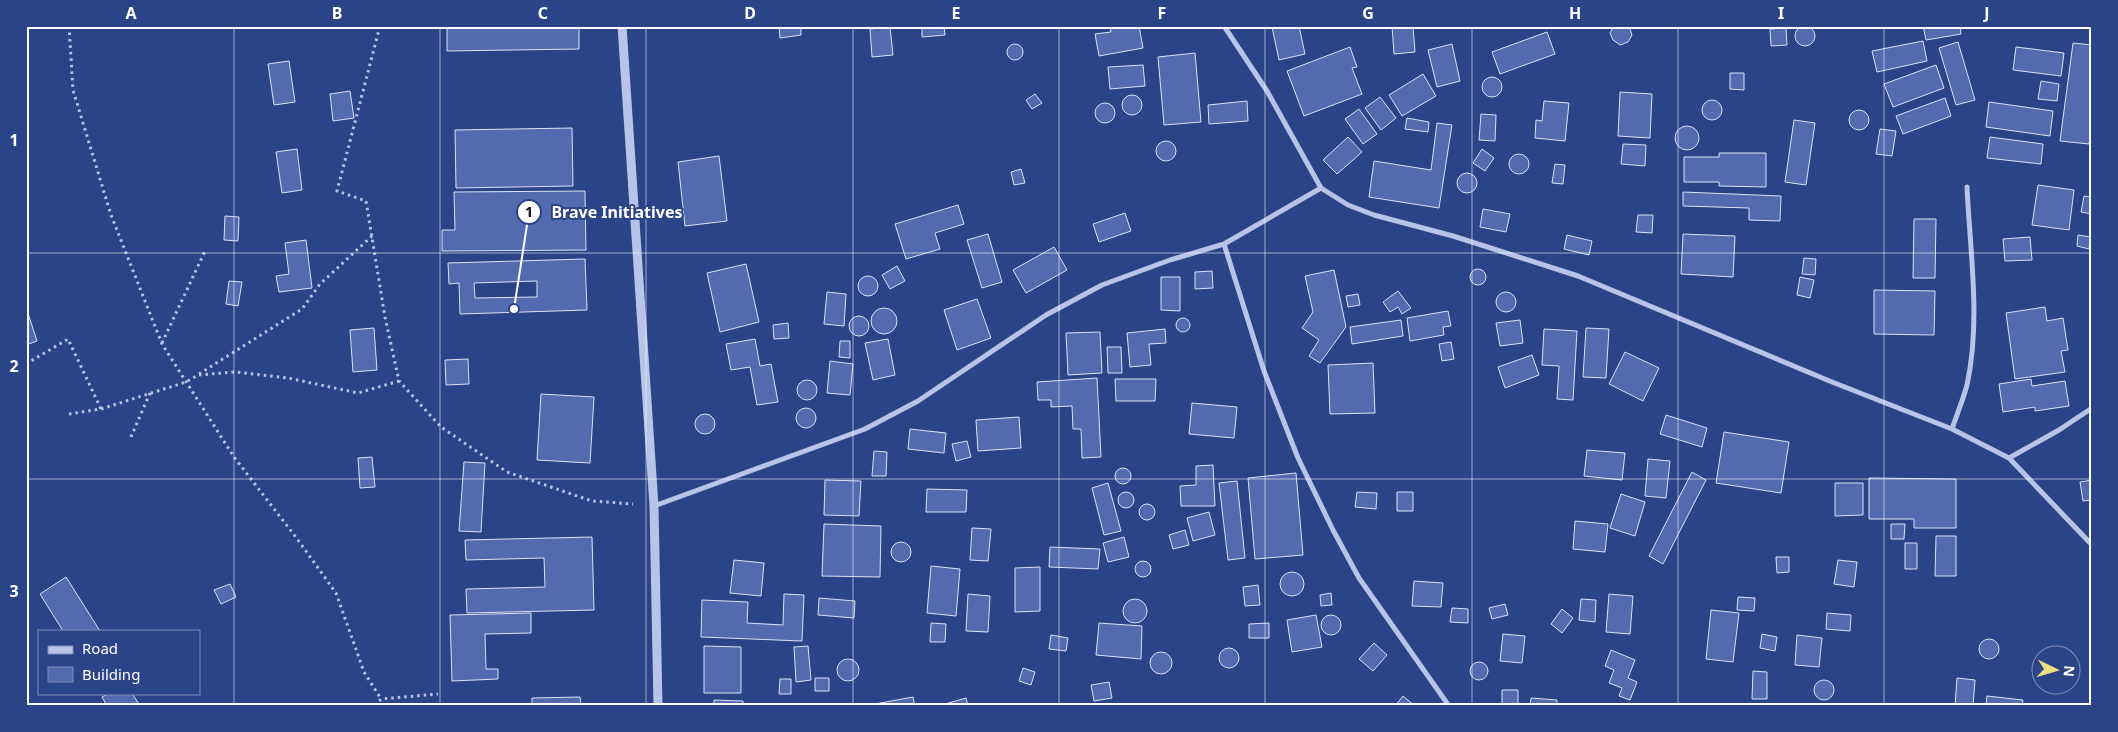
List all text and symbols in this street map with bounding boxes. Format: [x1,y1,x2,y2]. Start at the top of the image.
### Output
text: A [125,2,137,24]
text: B [332,2,342,24]
text: C [538,2,548,24]
text: D [744,2,756,24]
text: E [952,2,961,24]
text: F [1158,2,1166,24]
text: G [1362,2,1374,24]
text: H [1569,2,1581,24]
text: I [1778,2,1784,24]
text: J [1982,2,1990,24]
text: 1 [9,129,19,151]
callout: Brave Initiatives [517,197,693,228]
text: 1 [525,201,533,221]
text: Brave Initiatives [551,201,683,223]
text: 2 [9,355,19,377]
text: 3 [9,580,19,602]
legend [38,630,200,694]
text: Road [82,638,118,658]
north arrow [2030,644,2080,694]
text: Building [82,664,140,684]
text: N [2059,665,2079,678]

